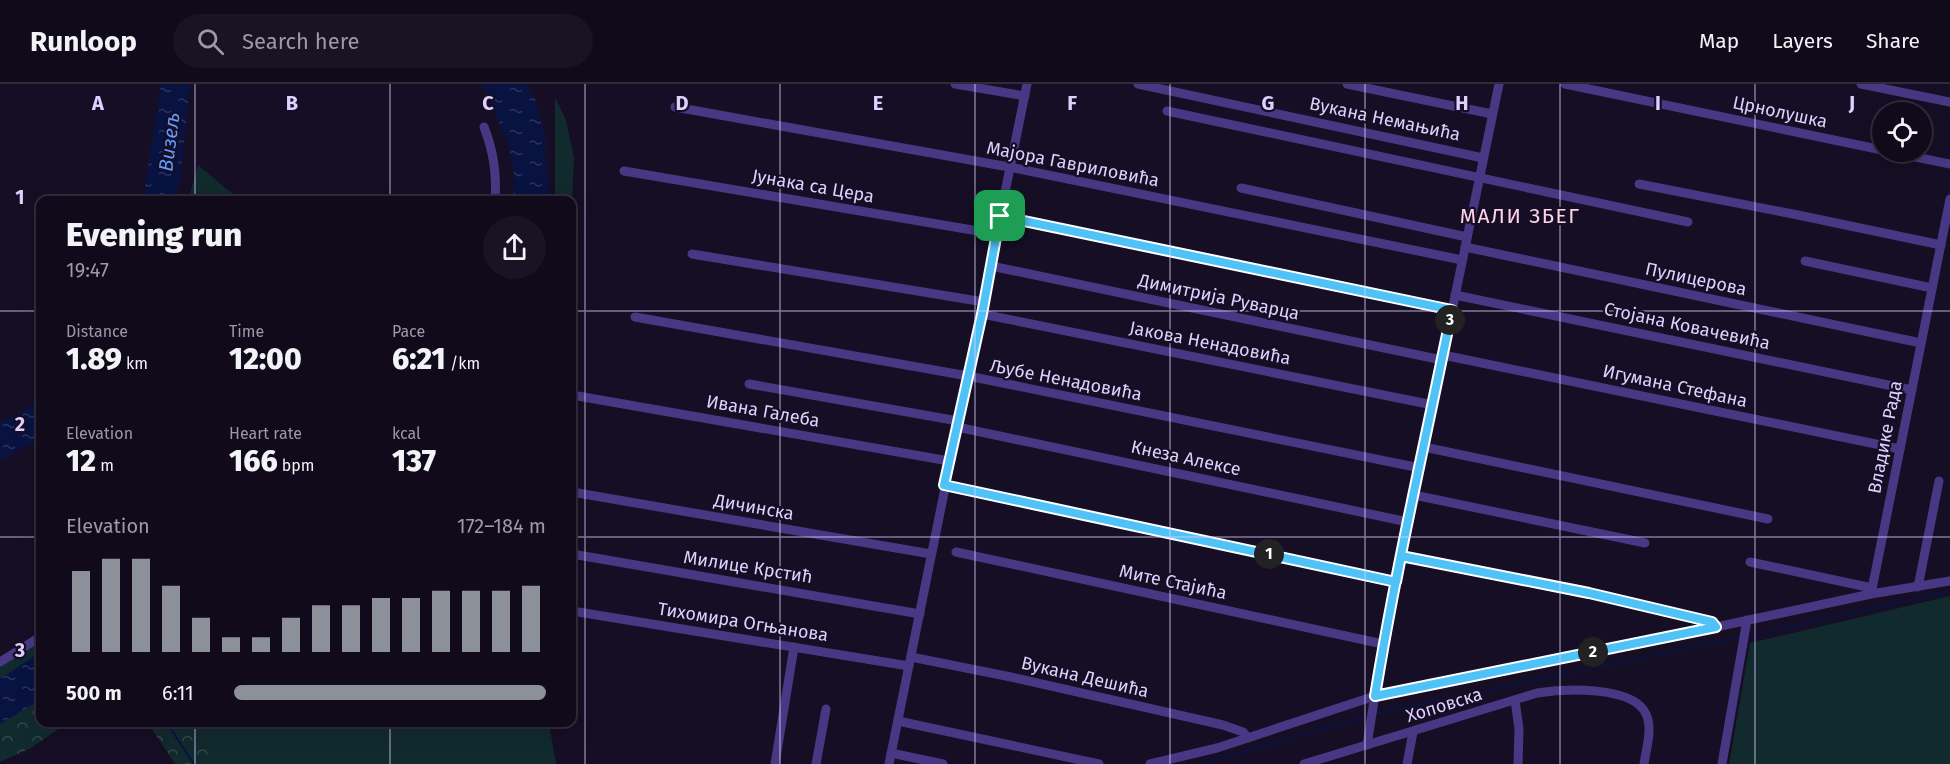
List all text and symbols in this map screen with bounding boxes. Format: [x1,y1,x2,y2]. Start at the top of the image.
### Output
search box [173,14,593,68]
text: Runloop [30,25,137,58]
icon: search [194,25,227,58]
text: Search here [242,28,360,55]
text: Map [1699,28,1739,54]
text: Layers [1772,28,1833,54]
text: Share [1866,28,1920,54]
text: A [91,91,105,115]
text: B [286,91,298,115]
text: C [482,91,494,115]
text: D [675,91,689,115]
text: E [873,91,883,115]
text: F [1067,91,1077,115]
text: G [1262,91,1274,115]
text: H [1455,91,1469,115]
text: I [1655,91,1661,115]
street label: Црнолушка [1731,91,1829,133]
text: J [1848,91,1855,115]
street label: Вукана Немањића [1308,92,1462,146]
map controls [1872,102,1932,162]
button: locate [1872,102,1932,162]
water label: Визељ [153,111,185,173]
street label: Мајора Гавриловића [985,136,1161,192]
street label: Јунака са Цера [750,164,876,208]
text: 1 [15,185,25,209]
pin [974,190,1025,241]
icon: arrive [983,199,1016,232]
district label: МАЛИ ЗБЕГ [1460,203,1580,229]
text: Evening run [66,215,242,255]
button: share [483,216,546,279]
text: 19:47 [66,258,109,282]
street label: Пулицерова [1643,258,1749,300]
street label: Димитрија Руварца [1136,269,1301,325]
street label: Стојана Ковачевића [1602,298,1772,354]
pin: 3 [1435,305,1465,335]
text: 3 [1446,310,1454,329]
street label: Јакова Ненадовића [1127,317,1293,369]
text: Distance [66,322,128,341]
text: Time [229,322,264,341]
text: Pace [392,322,425,341]
text: 1.89 [66,341,122,377]
text: 12:00 [229,341,302,377]
text: 6:21 [392,341,446,377]
text: km [122,354,148,373]
text: /km [446,354,480,373]
street label: Љубе Ненадовића [988,354,1144,406]
street label: Игумана Стефана [1601,360,1749,412]
street label: Владике Рада [1863,379,1907,495]
street label: Ивана Галеба [705,390,821,432]
text: 2 [15,412,25,436]
text: Elevation [66,424,133,443]
text: Heart rate [229,424,302,443]
text: kcal [392,424,421,443]
street label: Кнеза Алексе [1129,436,1243,480]
text: 12 [66,443,96,479]
text: 166 [229,443,278,479]
text: 137 [392,443,436,479]
text: m [96,456,114,475]
text: bpm [278,456,315,475]
street label: Дичинска [711,489,796,525]
text: Elevation [66,514,150,538]
text: 172–184 m [457,514,546,538]
pin: 1 [1254,539,1284,569]
text: 1 [1265,544,1273,563]
street label: Милице Крстић [682,546,814,588]
street label: Мите Стајића [1117,560,1229,604]
street label: Тихомира Огњанова [656,598,830,646]
pin: 2 [1578,637,1608,667]
text: 3 [14,638,25,662]
text: 2 [1589,642,1597,661]
street label: Вукана Дешића [1019,652,1151,702]
text: 500 m [66,681,122,705]
text: 6:11 [162,681,194,705]
street label: Хоповска [1403,683,1485,727]

